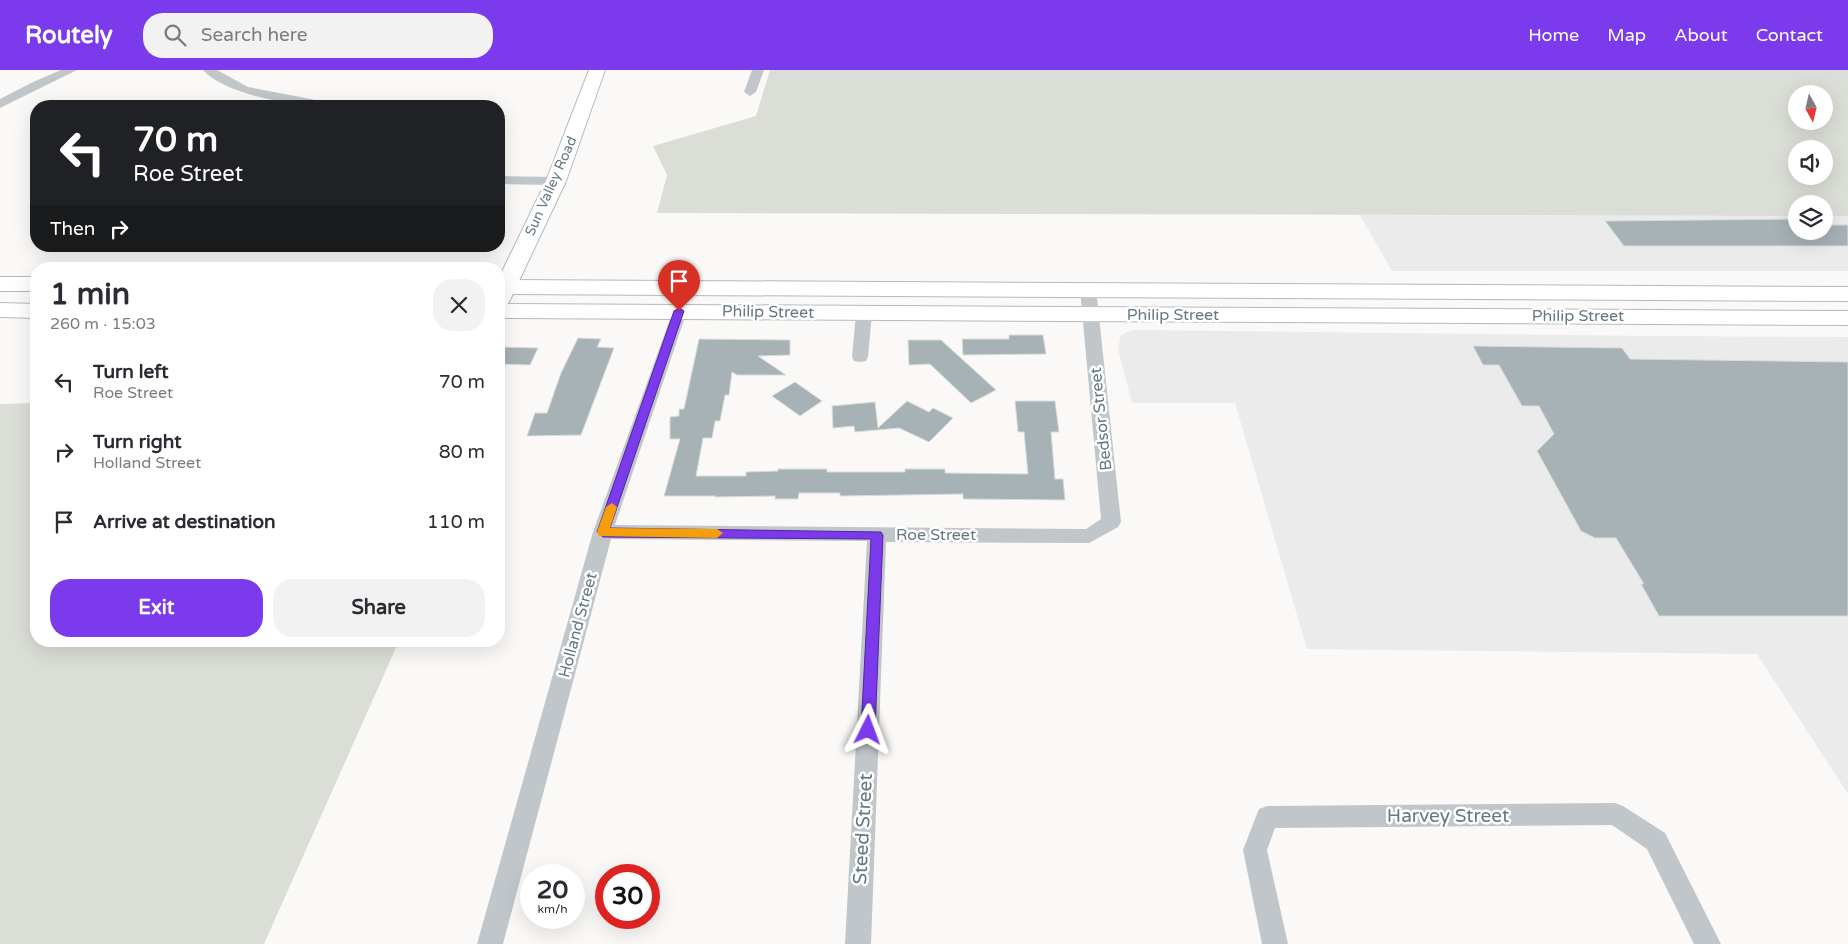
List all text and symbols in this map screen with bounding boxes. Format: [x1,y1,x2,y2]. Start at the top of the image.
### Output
search box [143,13,493,58]
text: Routely [25,21,113,50]
icon: search [161,21,189,49]
text: Search here [201,24,308,46]
text: Home [1528,24,1579,46]
text: Map [1607,24,1646,46]
text: About [1674,24,1728,46]
text: Contact [1756,24,1823,46]
north arrow [1788,85,1832,130]
map controls [1788,85,1833,240]
text: 70 m [133,119,218,161]
icon: left [50,120,115,185]
street label: Sun Valley Road [521,134,581,238]
button: sound [1788,140,1833,185]
text: Roe Street [133,161,243,187]
button: layers [1788,195,1833,240]
icon: right [105,215,133,243]
text: Then [50,218,95,240]
pin [658,260,700,311]
icon: arrive [665,267,693,295]
text: 1 min [50,276,130,313]
button: close [433,279,485,331]
street label: Philip Street [722,301,814,323]
street label: Philip Street [1127,305,1219,325]
street label: Philip Street [1532,306,1624,326]
text: 260 m · 15:03 [50,314,156,334]
text: Turn left [93,361,169,383]
street label: Bedsor Street [1086,366,1116,472]
icon: left [50,368,78,396]
text: 70 m [439,371,485,393]
text: Roe Street [93,383,173,403]
text: Turn right [93,431,181,453]
icon: right [50,438,78,466]
text: 80 m [439,441,485,463]
text: Holland Street [93,453,201,473]
icon: arrive [50,508,78,536]
text: Arrive at destination [93,511,276,533]
text: 110 m [427,511,485,533]
street label: Roe Street [896,525,976,545]
street label: Holland Street [554,570,602,680]
button: Exit [50,579,263,637]
button: Share [273,579,485,637]
position arrow [841,703,893,755]
street label: Steed Street [849,773,877,885]
street label: Harvey Street [1387,805,1509,827]
speed limit sign: 30 [595,864,660,929]
text: 20 [537,875,568,905]
text: km/h [537,902,568,916]

